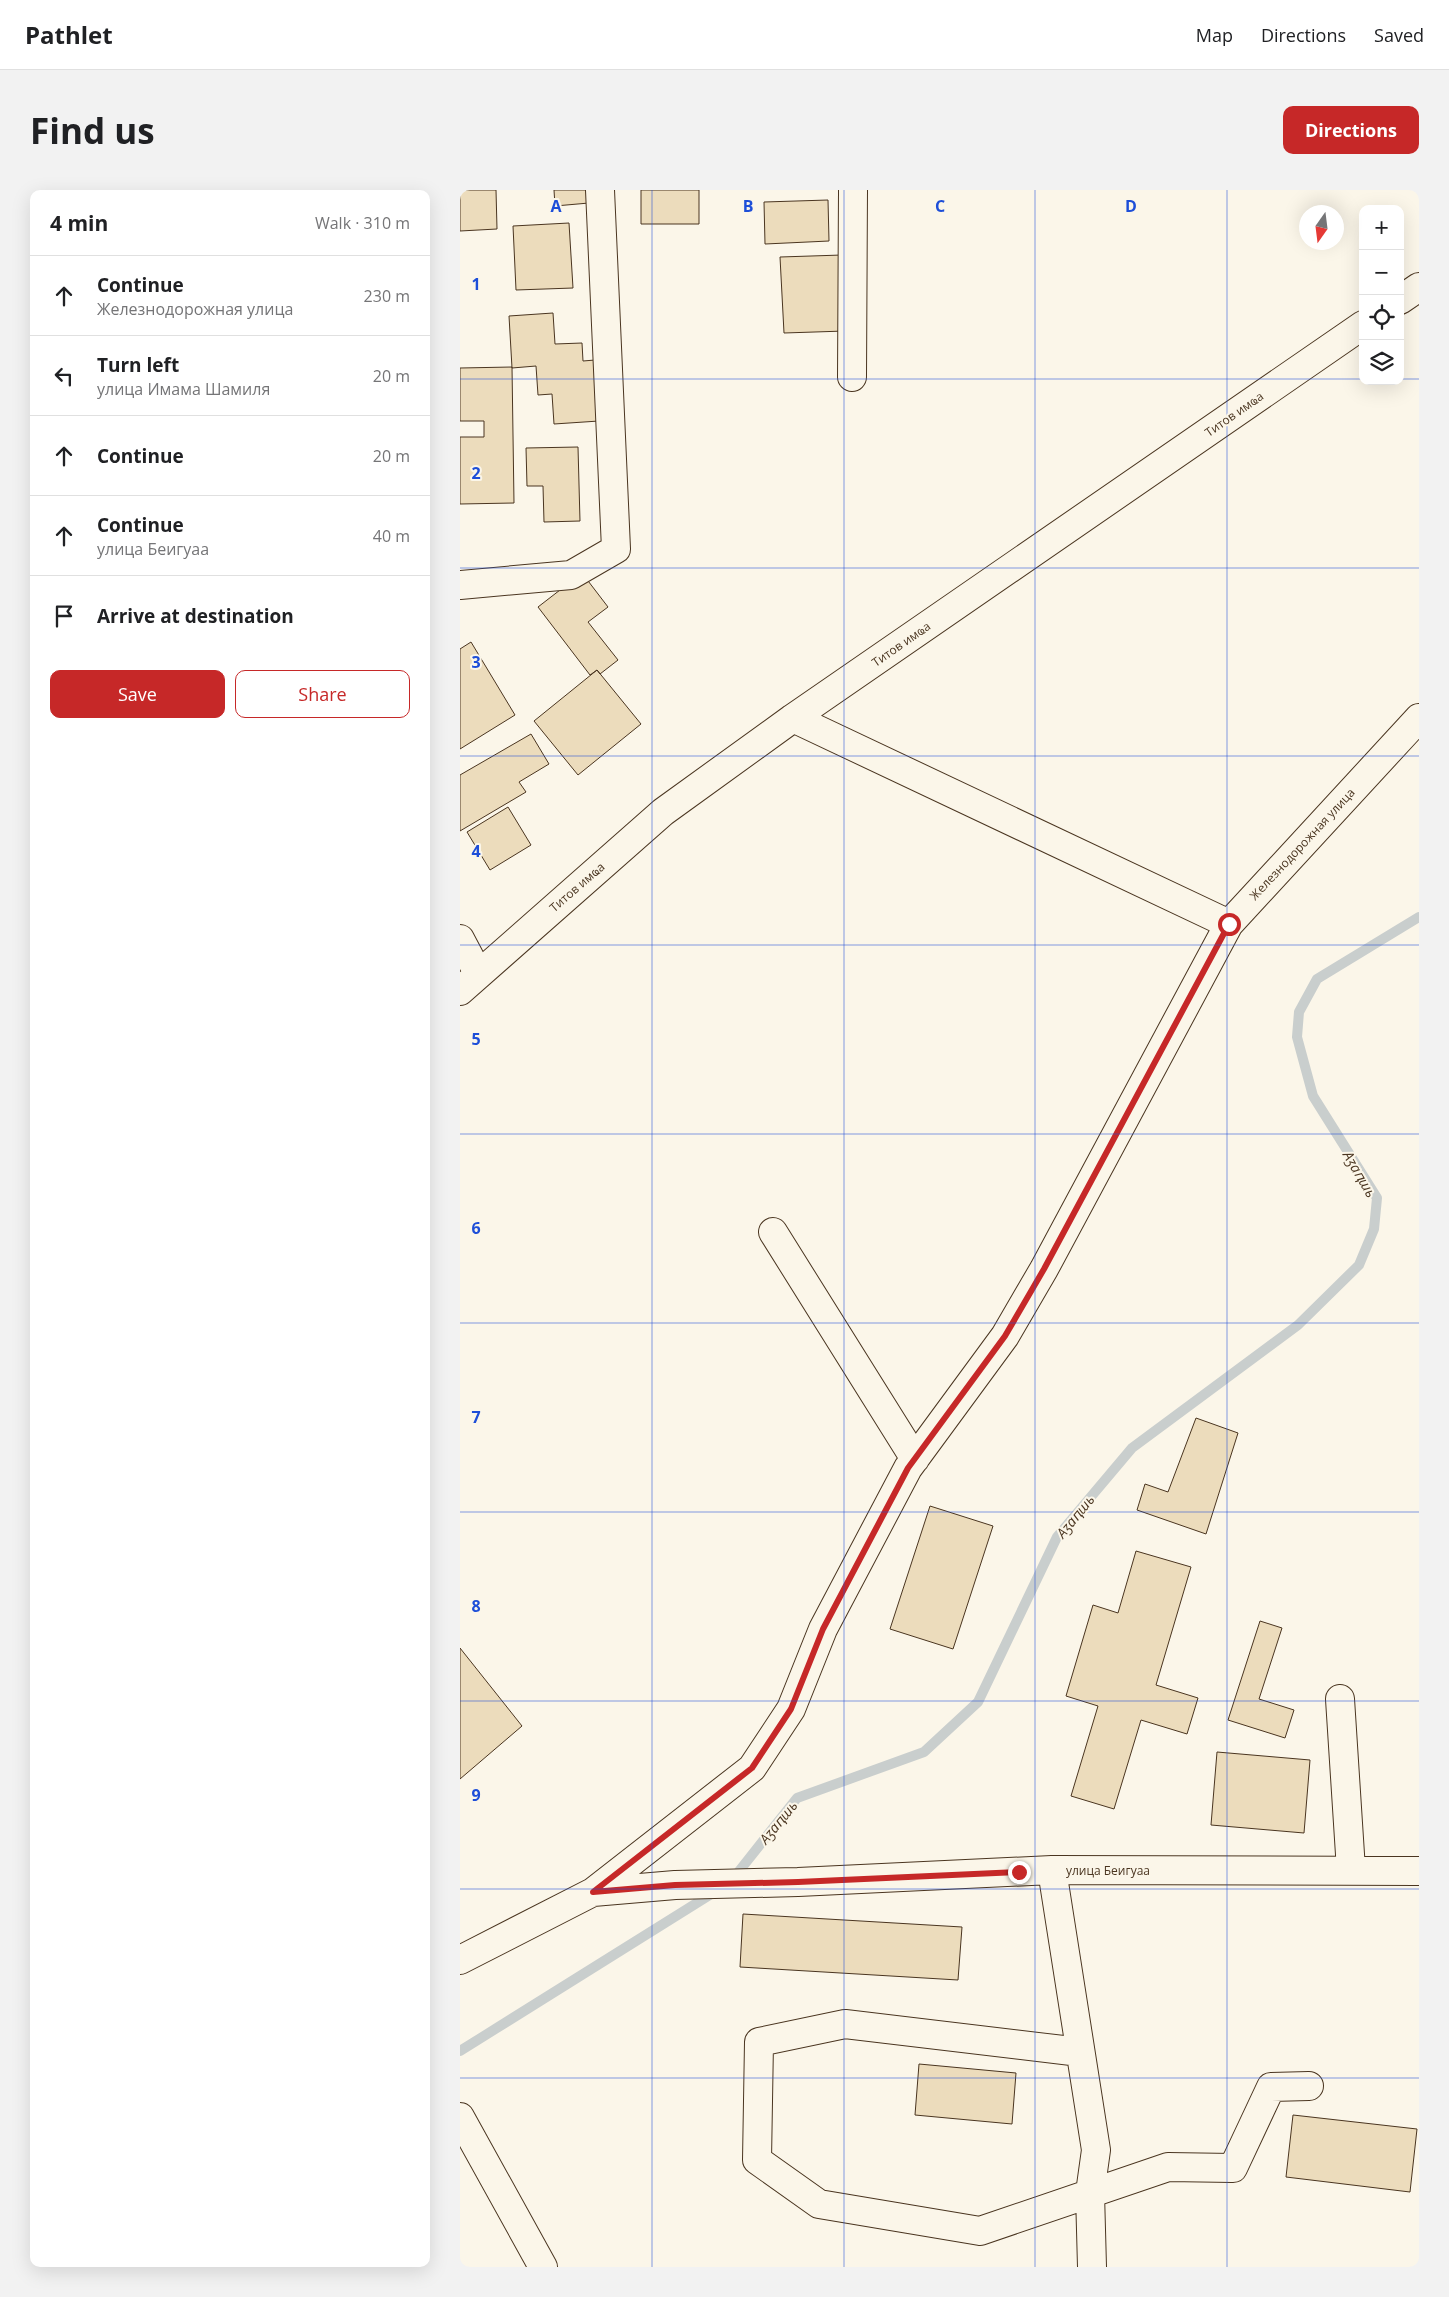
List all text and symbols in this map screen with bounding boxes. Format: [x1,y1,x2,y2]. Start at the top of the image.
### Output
text: Pathlet [25,18,113,51]
text: Map [1196,23,1233,47]
text: Directions [1261,23,1346,47]
text: Saved [1374,23,1424,47]
button: Directions [1283,106,1419,154]
text: Find us [30,107,155,154]
text: A [550,195,562,217]
text: B [743,195,753,217]
text: C [935,195,945,217]
text: D [1125,195,1137,217]
north arrow [1299,205,1344,250]
map controls [1359,205,1404,385]
button: + [1359,205,1404,250]
text: 4 min [50,209,108,237]
text: Walk · 310 m [315,212,410,234]
button: − [1359,250,1404,295]
text: Continue [97,272,184,298]
text: 1 [471,273,481,295]
icon: ahead [50,282,78,310]
text: 230 m [364,285,410,307]
button: locate [1359,295,1404,340]
text: Железнодорожная улица [97,298,293,320]
button: layers [1359,340,1404,385]
text: Turn left [97,352,179,378]
icon: left [50,362,78,390]
text: 20 m [373,365,410,387]
text: улица Имама Шамиля [97,378,270,400]
street label: Титов имҩа [1201,388,1267,440]
icon: ahead [50,442,78,470]
text: Continue [97,443,184,469]
text: 20 m [373,445,410,467]
text: 2 [471,462,481,484]
text: Continue [97,512,184,538]
icon: ahead [50,522,78,550]
text: 40 m [373,525,410,547]
text: улица Беигуаа [97,538,209,560]
icon: arrive [50,602,78,630]
text: Arrive at destination [97,603,294,629]
street label: Титов имҩа [868,618,934,670]
text: 3 [471,651,481,673]
button: Save [50,670,225,718]
button: Share [235,670,410,718]
street label: Железнодорожная улица [1246,784,1358,904]
text: 4 [471,840,481,862]
street label: Титов имҩа [546,858,608,916]
route start [1218,913,1241,936]
text: 5 [471,1028,481,1050]
water label: Аӡаԥшь [1339,1146,1381,1201]
text: 6 [471,1217,481,1239]
text: 7 [471,1406,481,1428]
water label: Аӡаԥшь [1051,1490,1098,1542]
text: 8 [471,1595,481,1617]
text: 9 [471,1784,481,1806]
water label: Аӡаԥшь [754,1796,801,1848]
route end [1008,1861,1031,1884]
street label: улица Беигуаа [1066,1862,1150,1879]

